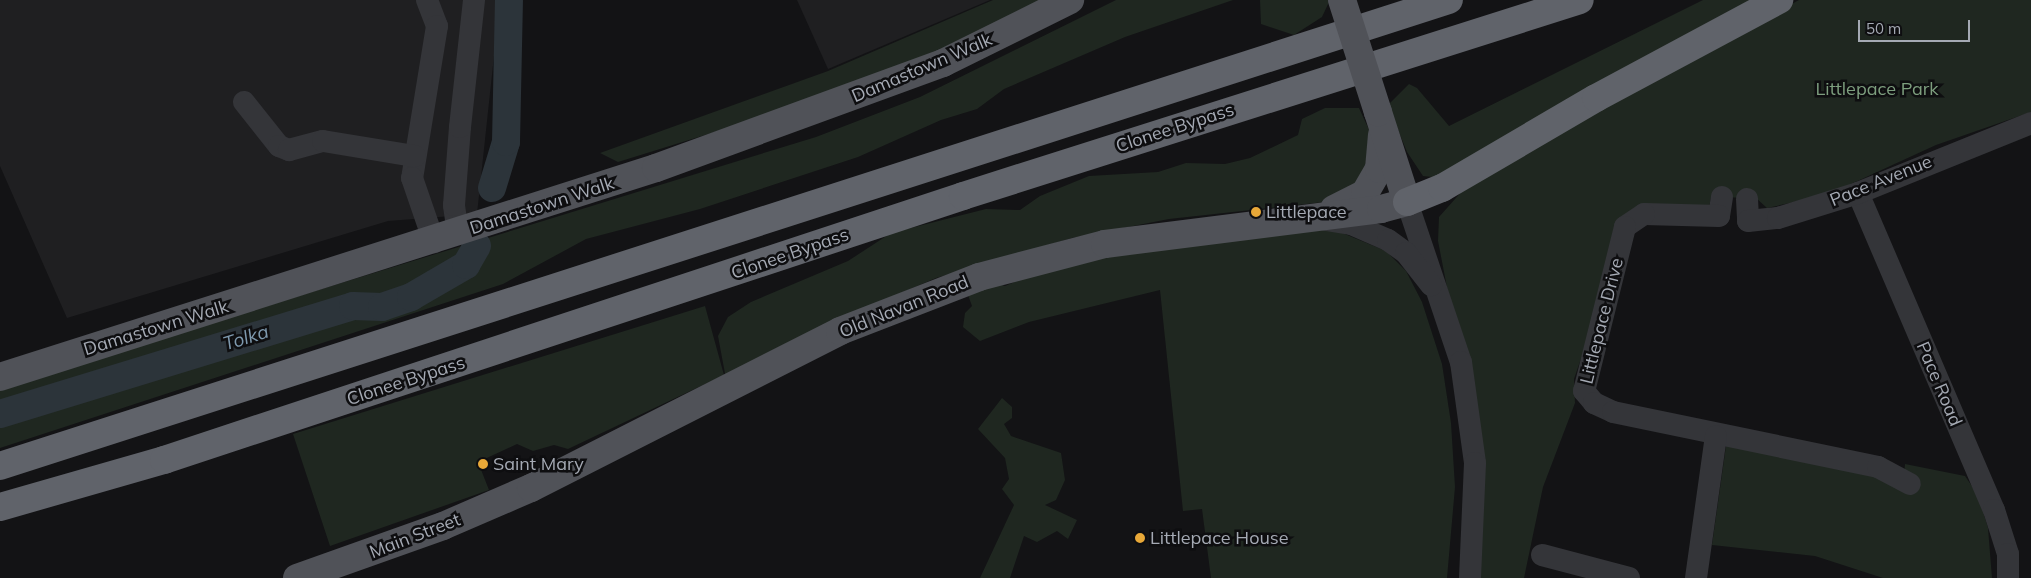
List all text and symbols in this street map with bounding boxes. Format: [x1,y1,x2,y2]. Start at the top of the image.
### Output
scale bar [1861,10,1974,42]
text: 50 m [1866,19,1901,38]
street label: Damastown Walk [849,29,995,107]
park label: Littlepace Park [1815,78,1939,100]
street label: Clonee Bypass [1113,99,1237,157]
street label: Pace Avenue [1827,151,1935,211]
street label: Damastown Walk [467,173,617,239]
place label: Littlepace [1266,201,1347,223]
marker: Littlepace [1250,206,1262,218]
street label: Clonee Bypass [728,224,852,284]
street label: Littlepace Drive [1576,256,1628,386]
street label: Old Navan Road [836,271,972,343]
street label: Damastown Walk [81,296,231,360]
water label: Tolka [220,320,272,356]
street label: Pace Road [1912,339,1966,429]
street label: Clonee Bypass [344,352,468,410]
place label: Saint Mary [493,453,584,475]
marker: Saint Mary [477,458,489,470]
street label: Main Street [367,509,463,563]
place label: Littlepace House [1150,527,1289,549]
marker: Littlepace House [1134,532,1146,544]

